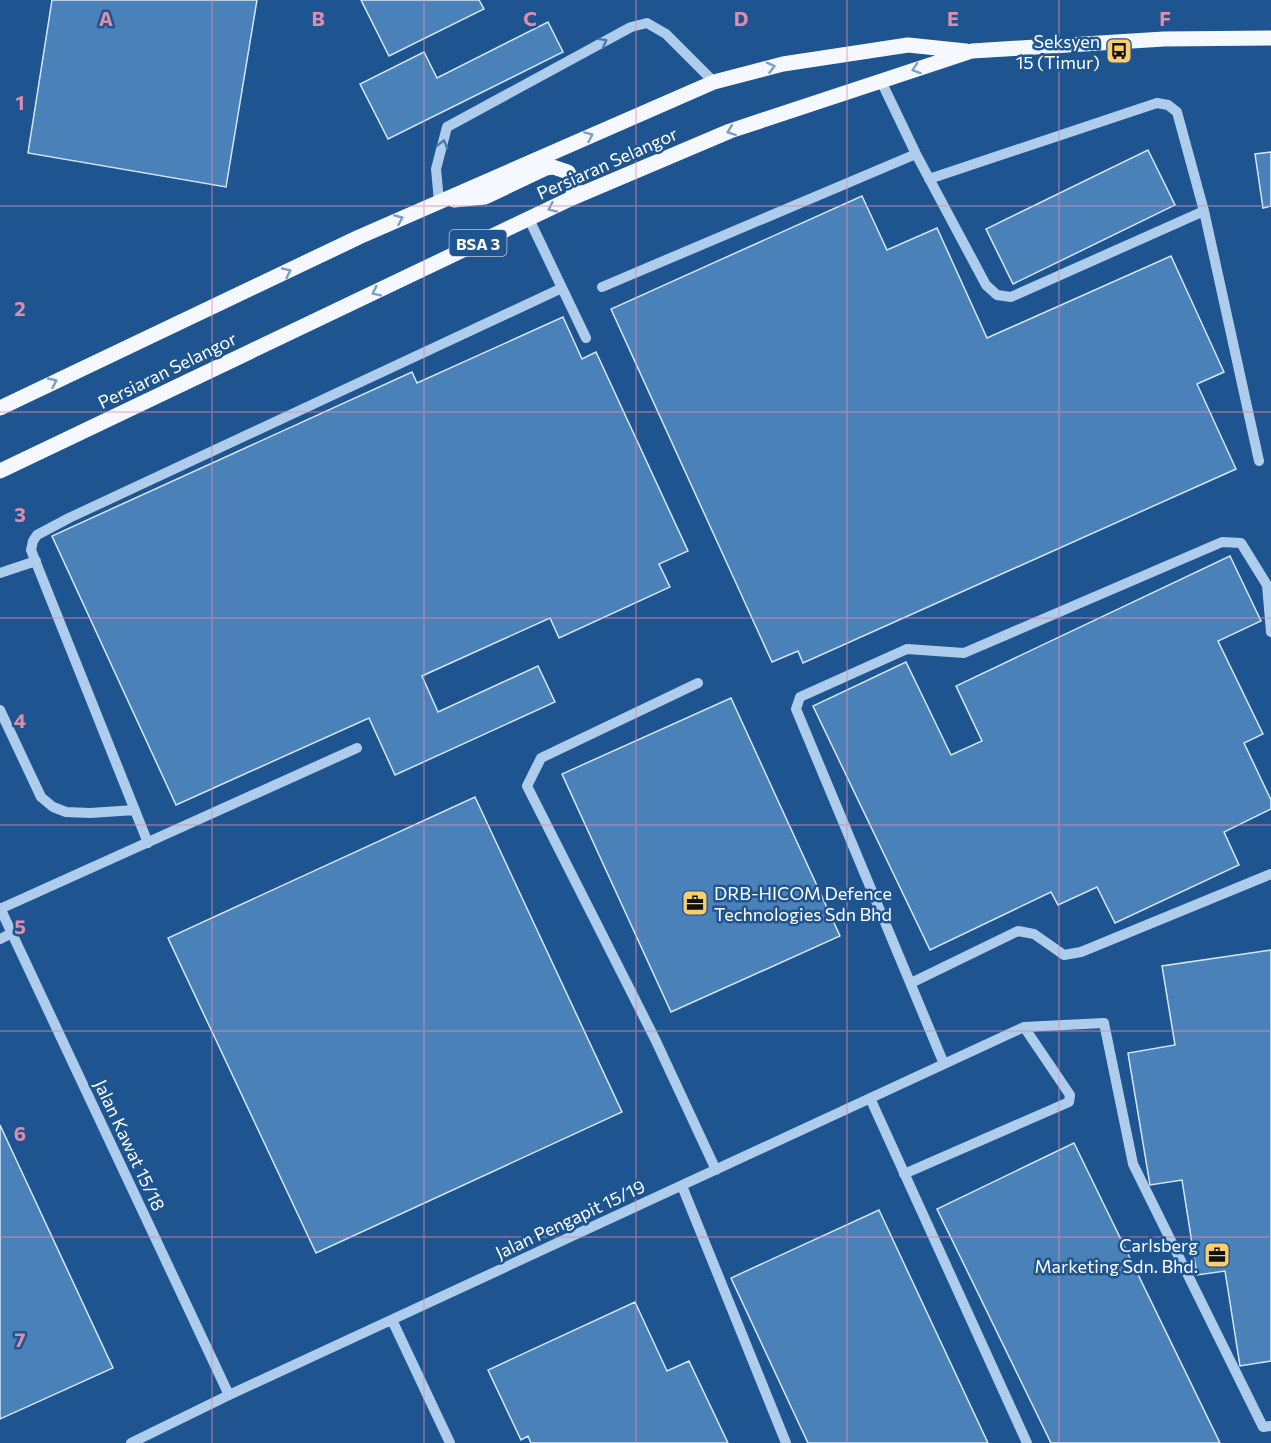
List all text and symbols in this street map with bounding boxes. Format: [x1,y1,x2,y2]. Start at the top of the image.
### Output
text: A [99,6,113,30]
text: B [311,6,325,30]
text: C [523,6,537,30]
text: D [734,6,748,30]
text: E [947,6,959,30]
text: F [1159,6,1171,30]
place label: Seksyen 15 (Timur) [1016,30,1100,73]
bus stop icon: Seksyen 15 (Timur) [1104,36,1134,66]
one-way arrow [597,38,607,49]
one-way arrow [766,62,776,75]
one-way arrow [911,62,922,75]
text: 1 [15,90,25,114]
street label: Persiaran Selangor [533,122,681,204]
one-way arrow [726,124,737,136]
one-way arrow [582,131,593,143]
one-way arrow [435,139,448,149]
one-way arrow [547,200,558,212]
one-way arrow [393,215,404,227]
road number: BSA 3 [450,230,506,256]
one-way arrow [281,267,292,279]
one-way arrow [371,284,382,296]
text: 2 [14,296,26,320]
street label: Persiaran Selangor [94,327,240,413]
one-way arrow [46,378,57,390]
text: 3 [14,502,26,526]
text: 4 [14,708,26,732]
place label: DRB-HICOM Defence Technologies Sdn Bhd [714,882,892,925]
office icon: DRB-HICOM Defence Technologies Sdn Bhd [680,888,710,918]
text: 5 [14,914,26,938]
street label: Jalan Kawat 15/18 [90,1076,170,1214]
text: 6 [14,1121,26,1145]
street label: Jalan Pengapit 15/19 [492,1175,648,1263]
place label: Carlsberg Marketing Sdn. Bhd. [1035,1234,1198,1277]
office icon: Carlsberg Marketing Sdn. Bhd. [1202,1240,1232,1270]
text: 7 [15,1327,26,1351]

